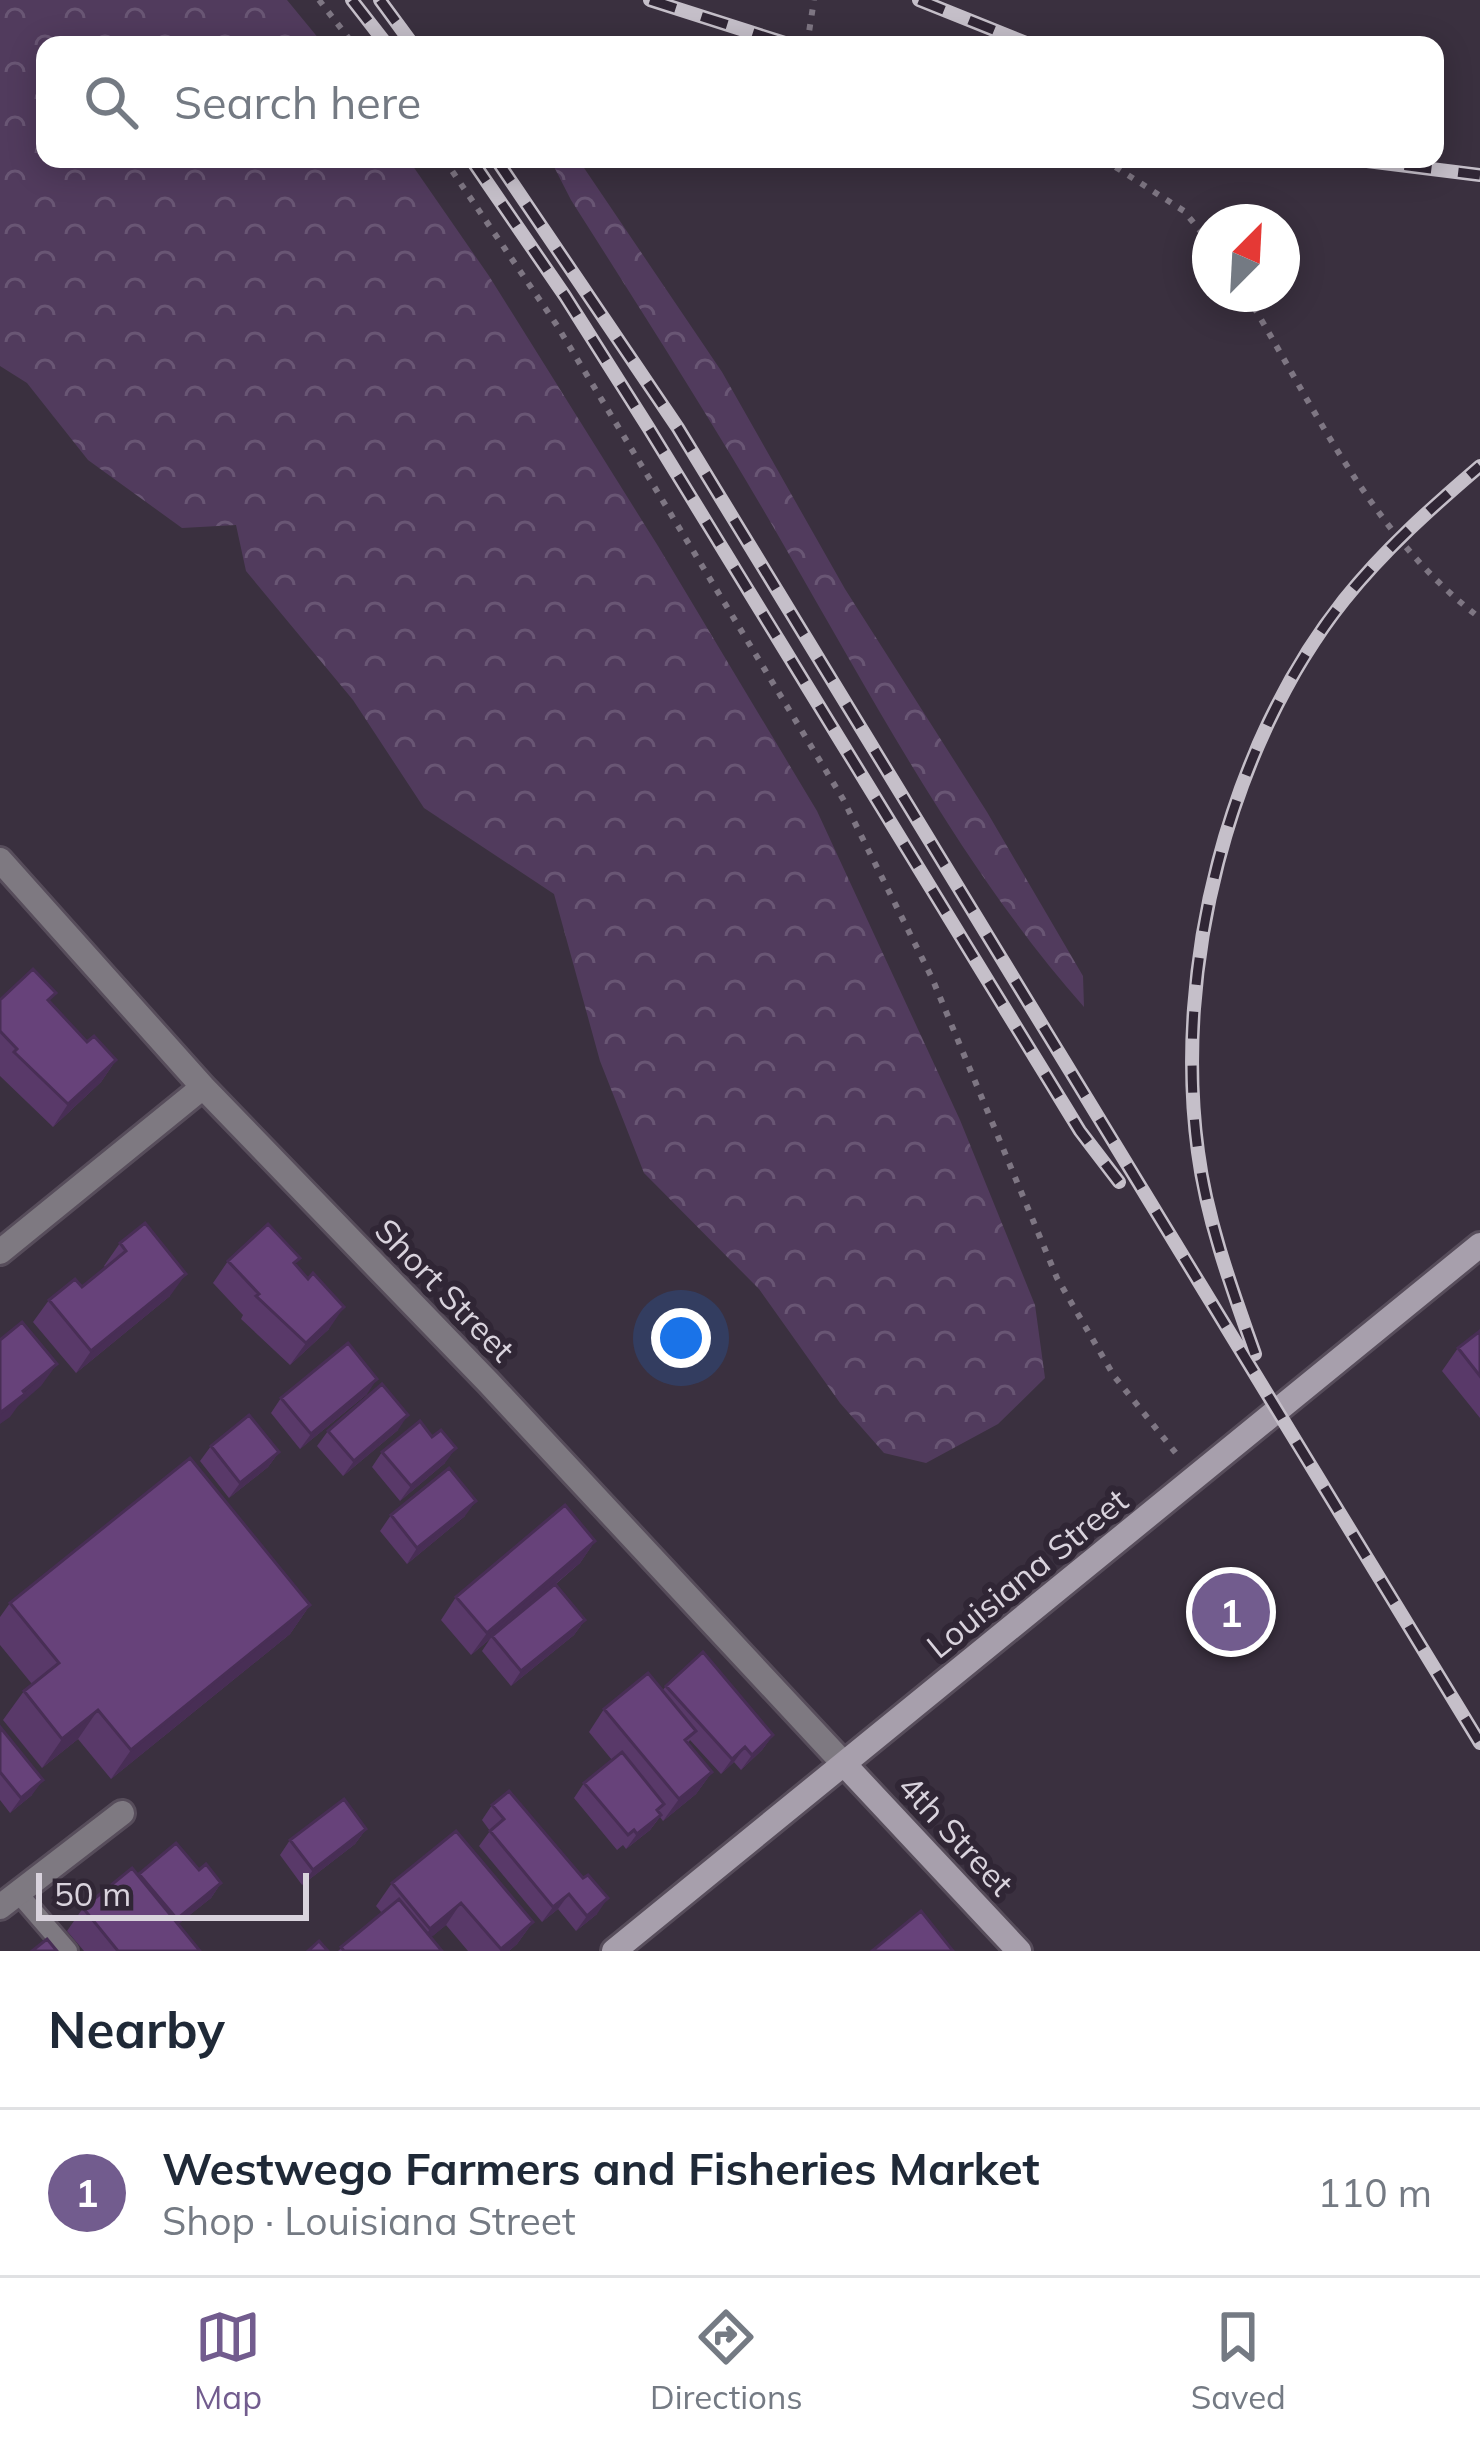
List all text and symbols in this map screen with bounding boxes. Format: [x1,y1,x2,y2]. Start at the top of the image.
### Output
search box [36,36,1444,168]
icon: search [78,69,144,135]
text: Search here [174,74,421,130]
north arrow [1192,204,1300,312]
street label: Short Street [367,1210,524,1370]
your location [651,1308,711,1368]
street label: Louisiana Street [918,1479,1135,1666]
pin: 1 [1192,1567,1270,1657]
street label: 4th Street [890,1766,1023,1904]
scale bar [36,1867,309,1920]
text: 50 m [54,1873,131,1914]
text: Nearby [48,1997,225,2061]
text: Westwego Farmers and Fisheries Market [162,2140,1040,2196]
text: 1 [75,2168,99,2217]
text: 110 m [1317,2168,1432,2217]
text: Shop · Louisiana Street [162,2196,576,2245]
tab: Map [194,2304,262,2417]
tab: Directions [650,2304,803,2417]
tab: Saved [1191,2304,1286,2417]

